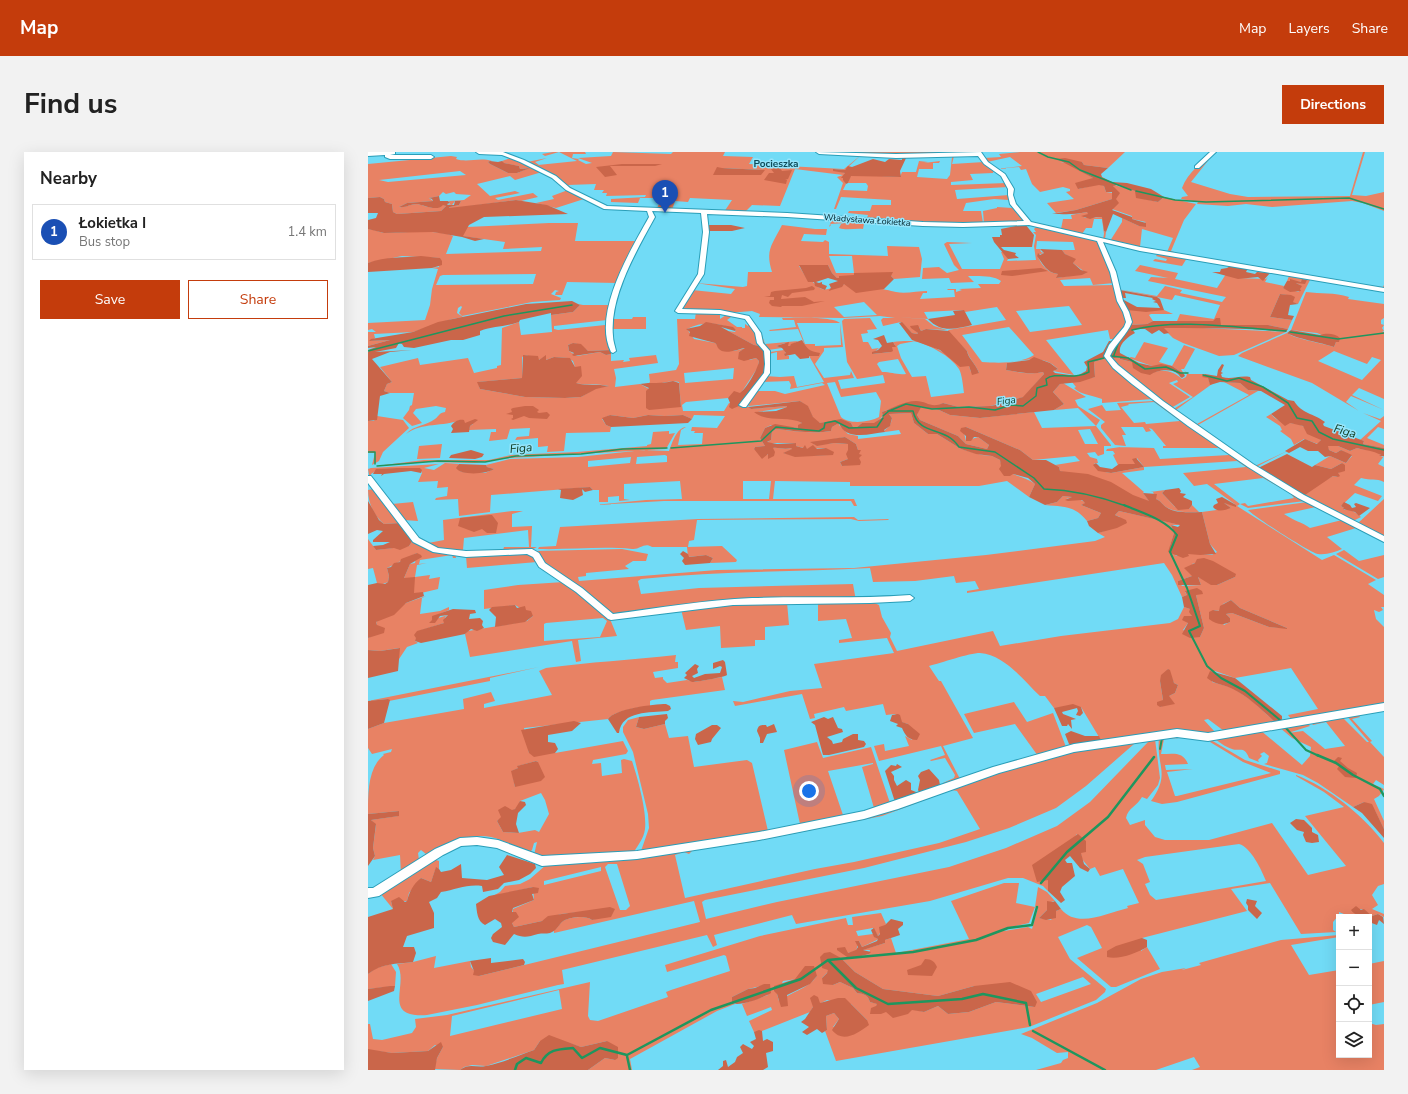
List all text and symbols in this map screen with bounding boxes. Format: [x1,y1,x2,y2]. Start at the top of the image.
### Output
text: Map [20,15,58,41]
text: Map [1239,19,1266,38]
text: Layers [1288,19,1330,38]
text: Share [1352,19,1388,38]
text: Find us [24,85,118,123]
button: Directions [1282,85,1384,124]
district label: Pocieszka [753,157,799,171]
text: Nearby [40,167,97,190]
pin: 1 [652,180,678,213]
street label: Władysława Łokietka [823,211,911,229]
text: Łokietka I [79,213,146,233]
text: 1 [50,223,58,241]
text: 1.4 km [287,223,327,241]
text: Bus stop [79,233,130,251]
button: Save [40,280,180,319]
button: Share [188,280,328,319]
water label: Figa [996,393,1017,409]
water label: Figa [1332,420,1358,442]
water label: Figa [509,439,533,457]
your location [799,781,819,801]
map controls [1336,914,1372,1058]
button: + [1336,914,1372,950]
button: − [1336,950,1372,986]
button: locate [1336,986,1372,1022]
button: layers [1336,1022,1372,1058]

